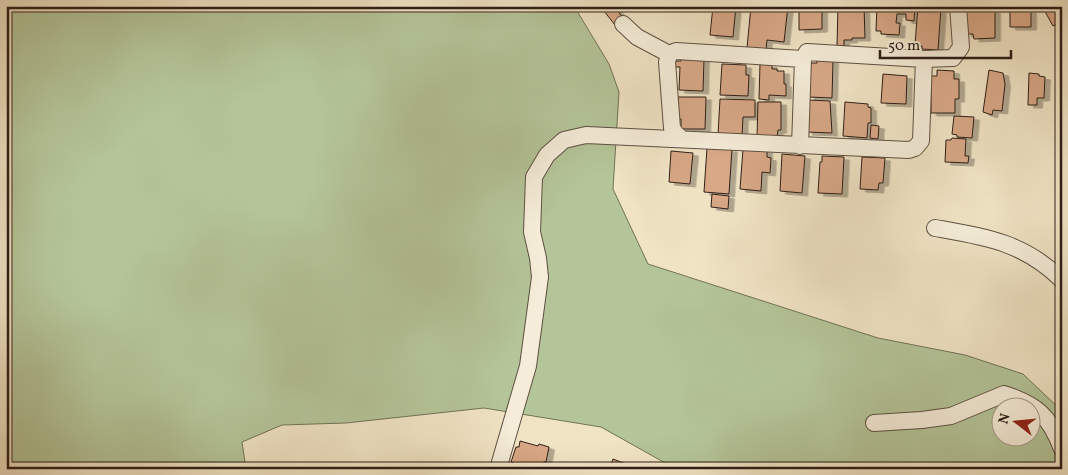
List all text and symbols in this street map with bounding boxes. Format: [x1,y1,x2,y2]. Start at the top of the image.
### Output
scale bar [880,28,1012,60]
text: 50 m [888,36,920,57]
north arrow [990,398,1040,448]
text: N [994,411,1015,426]

